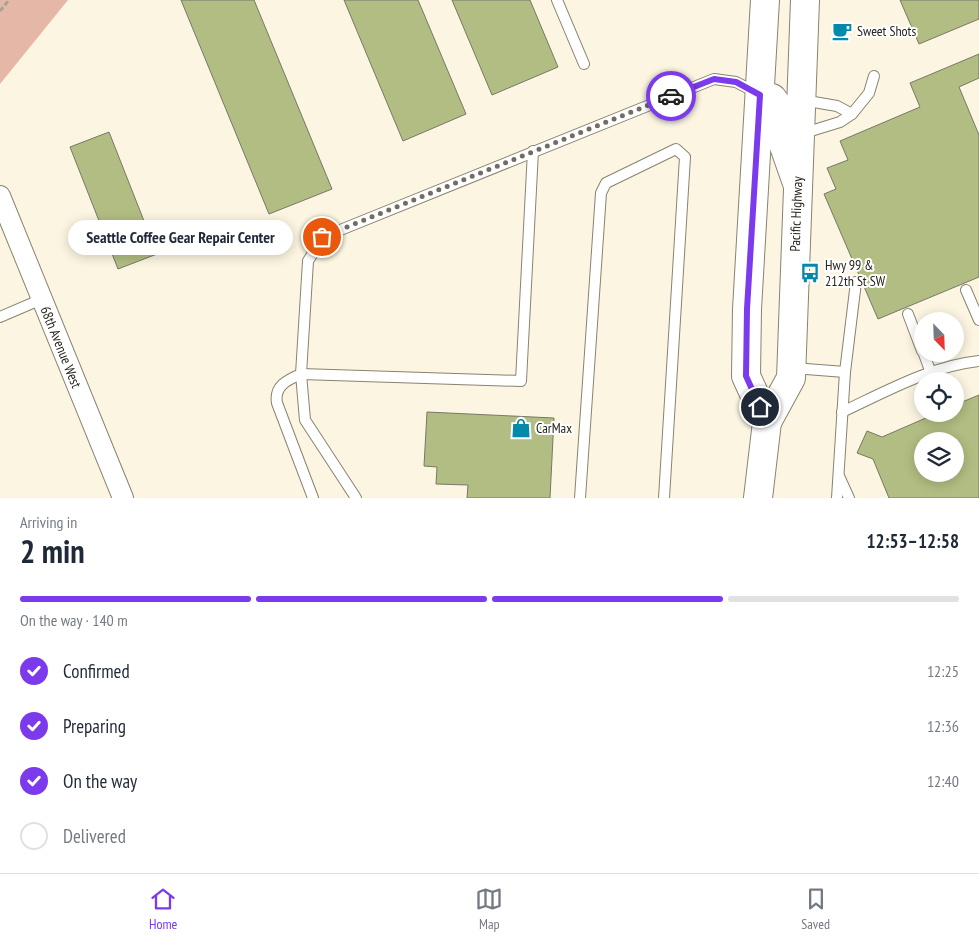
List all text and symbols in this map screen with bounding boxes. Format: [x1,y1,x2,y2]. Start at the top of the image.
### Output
cafe icon: Sweet Shots [831,20,853,42]
place label: Sweet Shots [857,22,916,40]
courier [646,71,696,121]
icon: car [657,82,685,110]
street label: Pacific Highway [786,175,806,252]
pin [301,216,343,258]
callout: Seattle Coffee Gear Repair Center [67,220,292,254]
icon: bag [308,223,336,251]
text: Seattle Coffee Gear Repair Center [86,227,275,247]
place label: Hwy 99 & 212th St SW [825,256,886,290]
bus stop icon: Hwy 99 & 212th St SW [799,262,821,284]
street label: 68th Avenue West [36,303,86,391]
north arrow [914,312,964,362]
map controls [914,312,964,482]
button: locate [914,372,964,422]
pin [739,386,781,428]
icon: home [746,393,774,421]
shop icon: CarMax [510,417,532,439]
place label: CarMax [536,419,572,437]
button: layers [914,432,964,482]
text: Arriving in [20,512,77,532]
text: 12:53–12:58 [866,529,959,553]
text: 2 min [20,530,85,572]
text: On the way · 140 m [20,610,128,630]
icon: check [20,657,48,685]
text: Confirmed [63,659,130,683]
text: 12:25 [927,661,959,681]
icon: check [20,712,48,740]
text: Preparing [63,714,126,738]
text: 12:36 [927,716,959,736]
icon: check [20,767,48,795]
text: On the way [63,769,137,793]
text: 12:40 [927,771,959,791]
text: Delivered [63,824,126,848]
tab: Home [149,885,177,933]
tab: Map [475,885,503,933]
tab: Saved [801,885,830,933]

